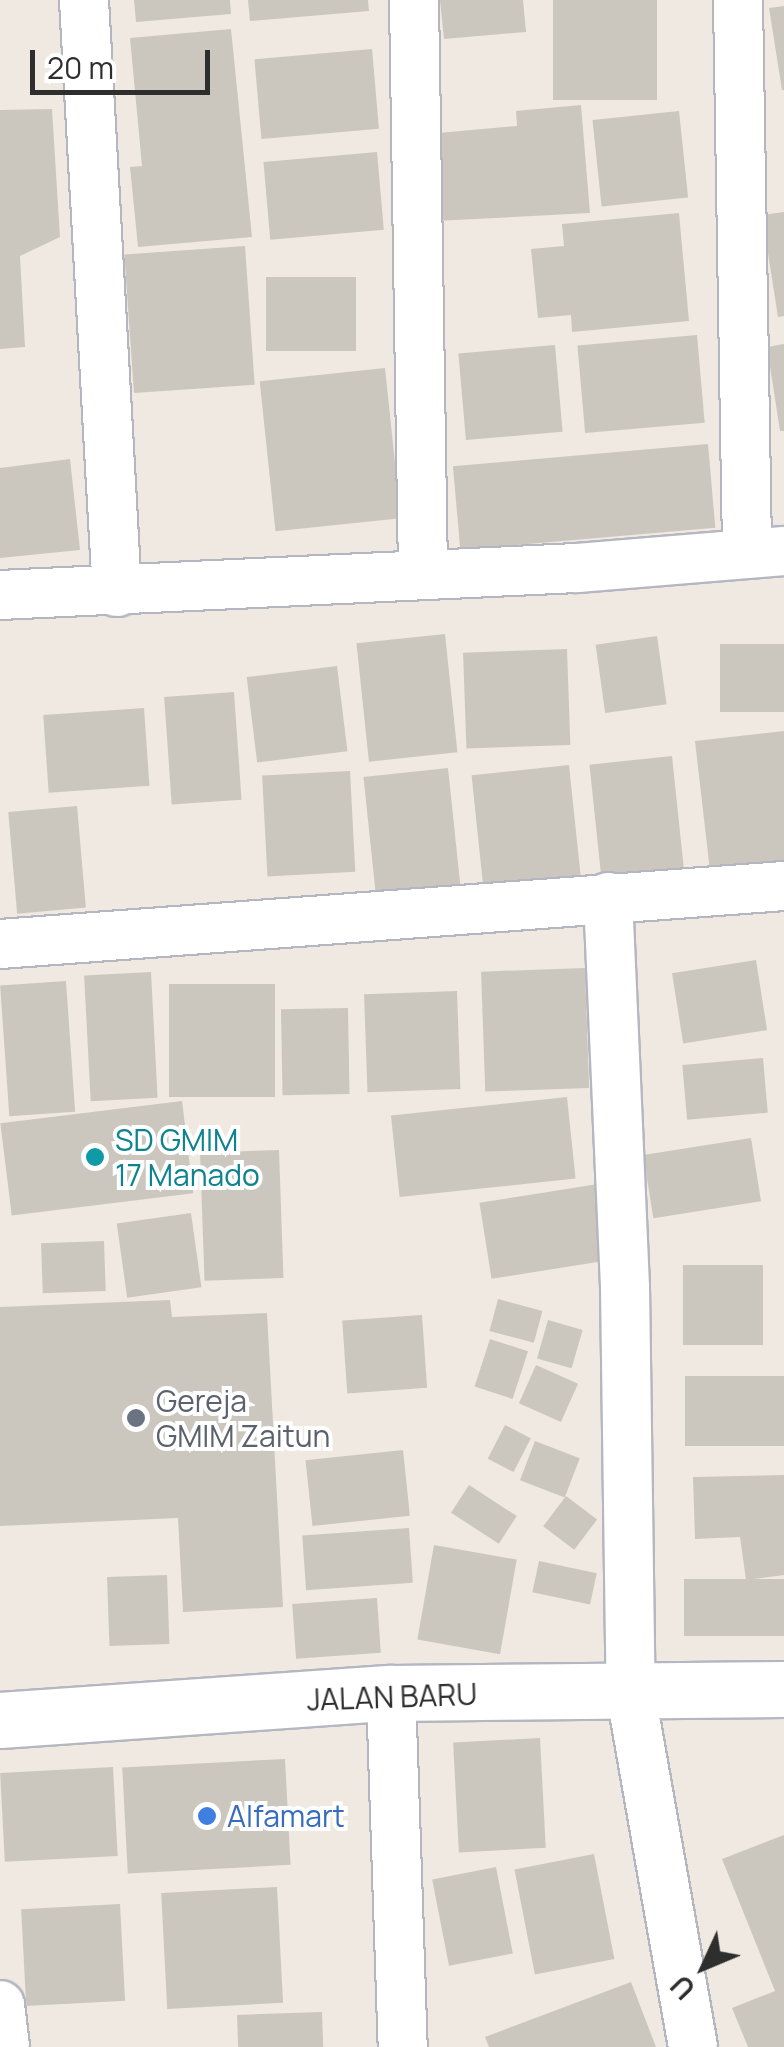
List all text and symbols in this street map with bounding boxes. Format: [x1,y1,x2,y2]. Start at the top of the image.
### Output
scale bar [35,30,215,92]
text: 20 m [47,47,114,88]
place label: SD GMIM 17 Manado [115,1122,260,1192]
marker: SD GMIM 17 Manado [84,1146,106,1168]
place label: Gereja GMIM Zaitun [156,1383,330,1454]
marker: Gereja GMIM Zaitun [125,1407,147,1429]
street label: JALAN BARU [306,1676,478,1718]
place label: Alfamart [227,1798,345,1834]
marker: Alfamart [196,1805,218,1827]
north arrow [654,1917,754,2017]
text: U [662,1967,703,2008]

